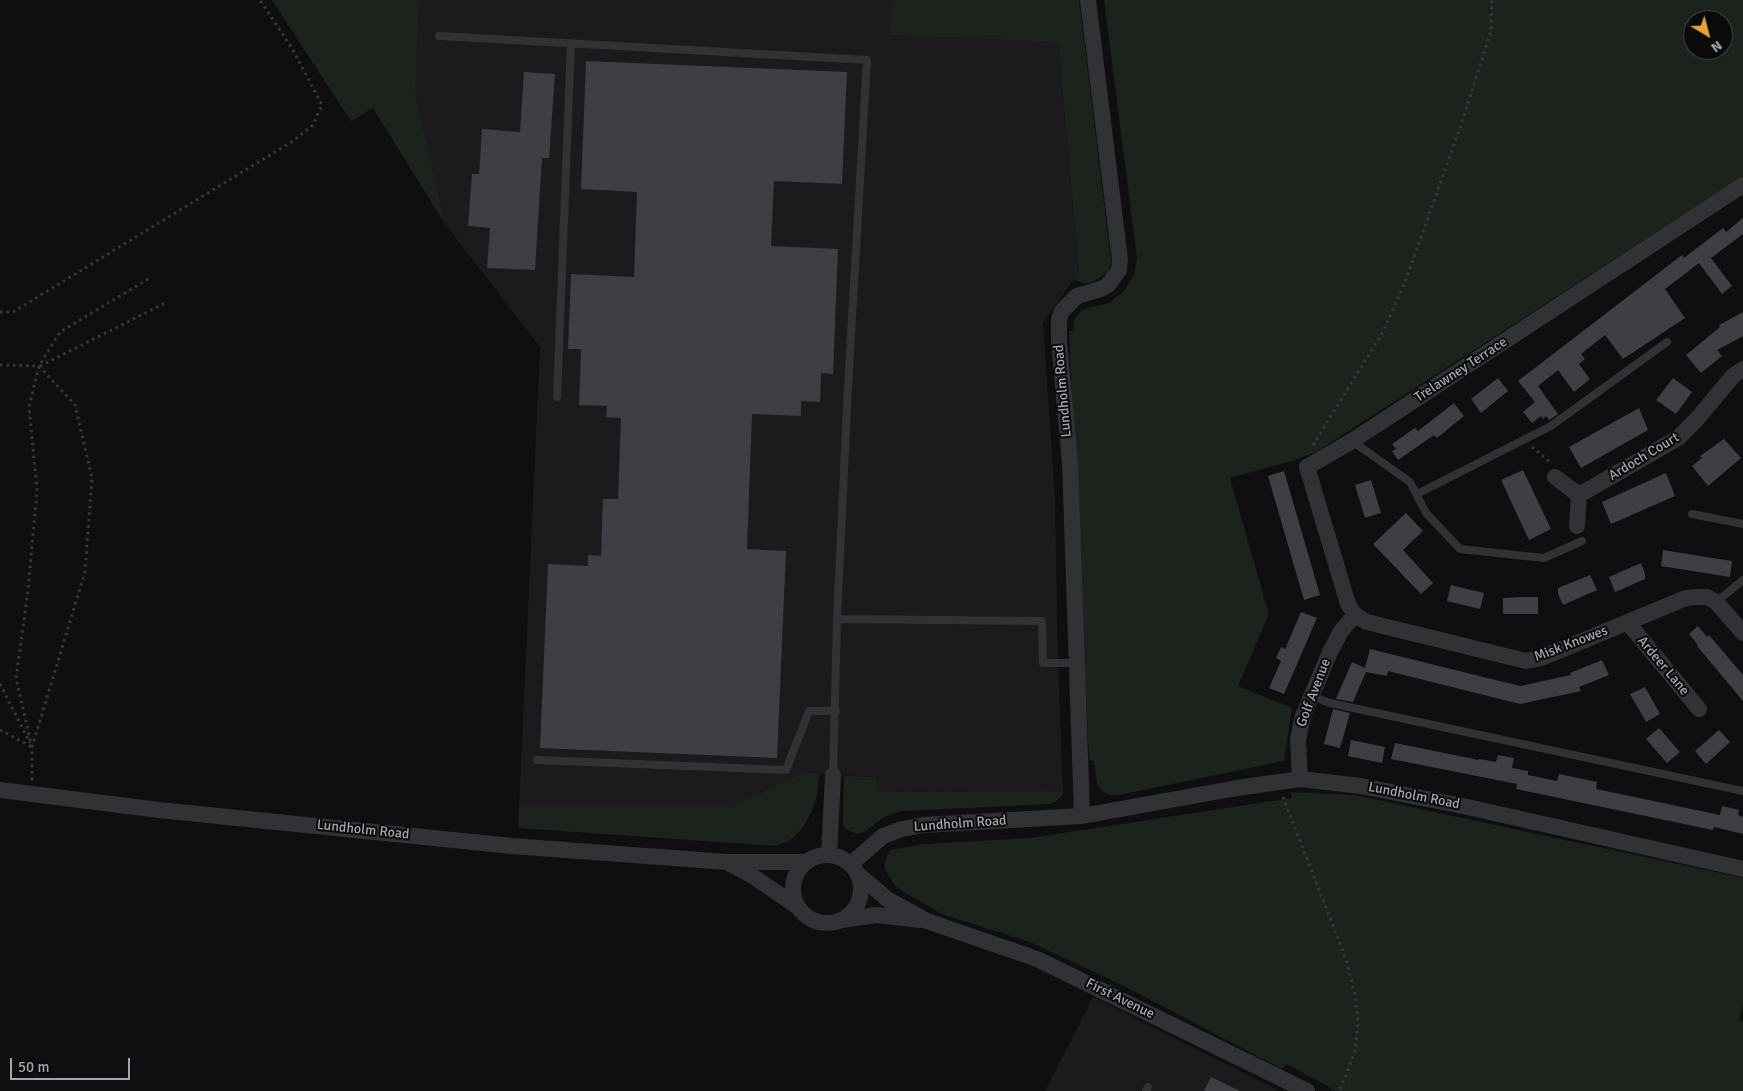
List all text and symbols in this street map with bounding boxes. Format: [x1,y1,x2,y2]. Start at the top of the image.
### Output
north arrow [1683,10,1733,60]
text: N [1708,37,1726,56]
street label: Trelawney Terrace [1412,334,1510,406]
street label: Lundholm Road [1051,344,1075,438]
street label: Ardoch Court [1606,429,1682,485]
street label: Misk Knowes [1532,622,1610,666]
street label: Ardeer Lane [1633,633,1693,699]
street label: Golf Avenue [1293,656,1335,730]
street label: Lundholm Road [1367,779,1461,813]
street label: Lundholm Road [913,812,1007,836]
street label: Lundholm Road [316,817,410,843]
street label: First Avenue [1083,975,1157,1023]
scale bar [12,1048,132,1080]
text: 50 m [18,1058,49,1076]

